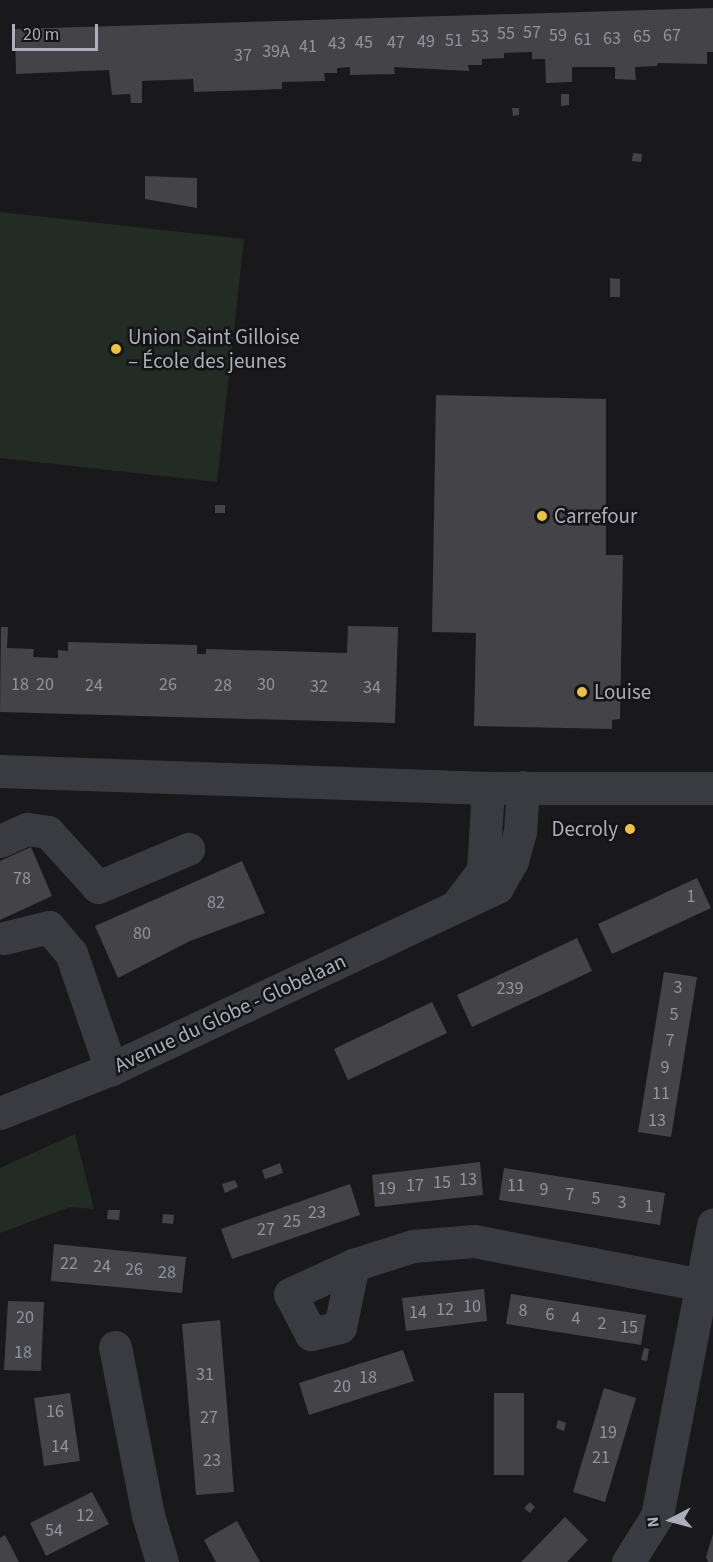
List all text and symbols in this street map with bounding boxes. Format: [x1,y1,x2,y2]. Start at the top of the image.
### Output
scale bar [15,12,100,50]
text: 20 m [23,22,59,47]
house number: 57 [523,22,541,44]
house number: 55 [497,23,515,45]
house number: 59 [549,25,567,47]
house number: 67 [663,25,681,47]
house number: 53 [471,26,489,48]
house number: 65 [633,26,651,48]
house number: 63 [603,28,621,50]
house number: 61 [574,29,592,51]
house number: 51 [445,30,463,52]
house number: 49 [417,31,435,53]
house number: 45 [355,32,373,54]
house number: 47 [387,32,405,54]
house number: 43 [328,33,346,55]
house number: 41 [299,36,317,58]
house number: 39A [262,41,290,63]
house number: 37 [234,45,252,67]
place label: Union Saint Gilloise – École des jeunes [128,324,300,374]
marker: Union Saint Gilloise – École des jeunes [109,342,123,356]
place label: Carrefour [554,503,637,529]
marker: Carrefour [535,509,549,523]
house number: 18 [11,674,29,696]
house number: 20 [36,674,54,696]
house number: 26 [159,674,177,696]
house number: 30 [257,674,275,696]
house number: 24 [85,675,103,697]
house number: 28 [214,675,232,697]
house number: 32 [310,676,328,698]
house number: 34 [363,677,381,699]
place label: Louise [594,679,651,705]
marker: Louise [575,685,589,699]
place label: Decroly [551,816,618,842]
marker: Decroly [623,822,637,836]
house number: 78 [13,868,31,890]
house number: 1 [687,886,695,908]
house number: 82 [207,892,225,914]
house number: 80 [133,923,151,945]
street label: Avenue du Globe - Globelaan [110,948,350,1078]
house number: 3 [674,977,682,999]
house number: 239 [497,978,523,1000]
house number: 5 [670,1004,678,1026]
house number: 7 [666,1030,674,1052]
house number: 9 [661,1057,669,1079]
house number: 11 [652,1083,670,1105]
house number: 13 [648,1110,666,1132]
house number: 13 [459,1169,477,1191]
house number: 15 [433,1172,451,1194]
house number: 17 [406,1175,424,1197]
house number: 11 [507,1175,525,1197]
house number: 19 [378,1178,396,1200]
house number: 9 [540,1179,548,1201]
house number: 7 [566,1184,574,1206]
house number: 5 [592,1188,600,1210]
house number: 3 [618,1192,626,1214]
house number: 1 [645,1196,653,1218]
house number: 23 [308,1202,326,1224]
house number: 25 [283,1211,301,1233]
house number: 27 [257,1219,275,1241]
house number: 22 [60,1253,78,1275]
house number: 24 [93,1256,111,1278]
house number: 26 [125,1259,143,1281]
house number: 28 [158,1262,176,1284]
house number: 10 [463,1296,481,1318]
house number: 12 [436,1299,454,1321]
house number: 8 [519,1300,527,1322]
house number: 14 [409,1302,427,1324]
house number: 6 [546,1304,554,1326]
house number: 20 [16,1307,34,1329]
house number: 4 [572,1308,580,1330]
house number: 2 [598,1313,606,1335]
house number: 15 [620,1317,638,1339]
house number: 18 [14,1342,32,1364]
house number: 31 [196,1364,214,1386]
house number: 18 [359,1367,377,1389]
house number: 20 [333,1376,351,1398]
house number: 16 [46,1401,64,1423]
house number: 27 [200,1407,218,1429]
house number: 19 [599,1422,617,1444]
house number: 14 [51,1436,69,1458]
house number: 21 [592,1447,610,1469]
house number: 23 [203,1450,221,1472]
north arrow [641,1490,701,1550]
house number: 12 [76,1505,94,1527]
text: N [642,1515,665,1528]
house number: 54 [45,1520,63,1542]

